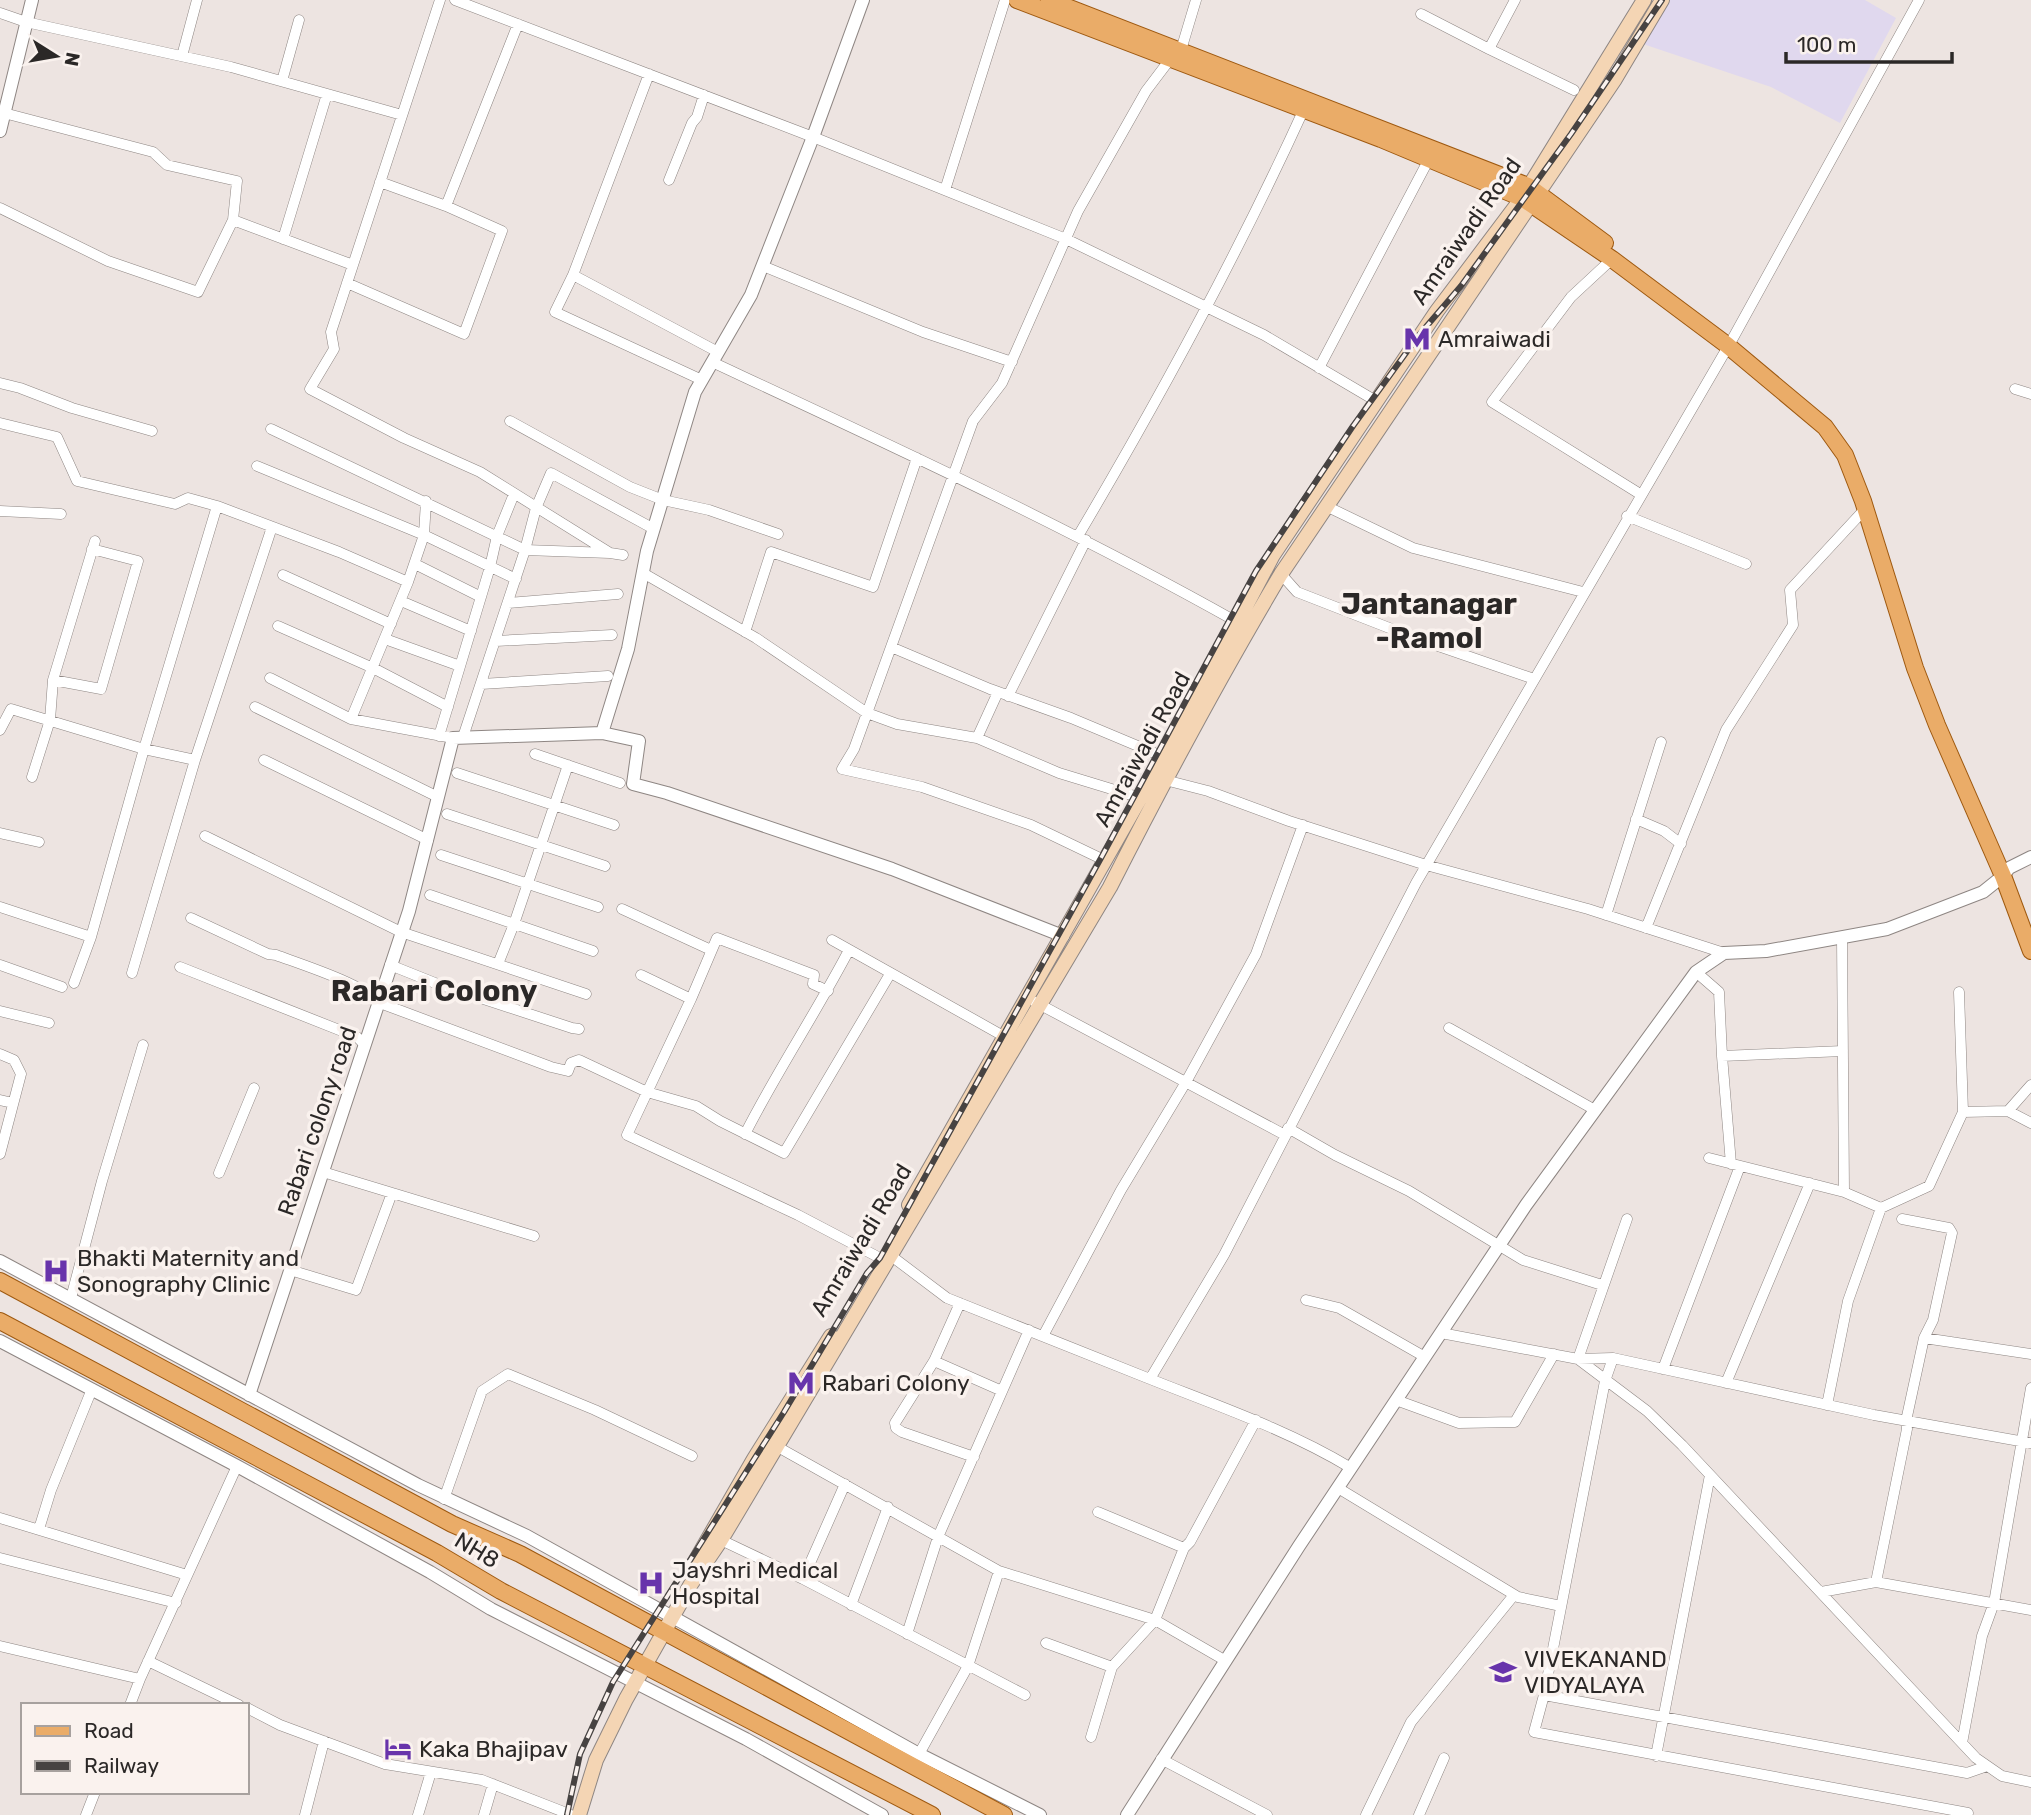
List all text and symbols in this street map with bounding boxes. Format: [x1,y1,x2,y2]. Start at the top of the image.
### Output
north arrow [21,21,91,91]
scale bar [1786,21,1952,65]
text: 100 m [1797,32,1856,57]
text: N [60,50,85,68]
street label: Amraiwadi Road [1405,152,1527,310]
metro station icon: Amraiwadi [1402,324,1432,354]
place label: Amraiwadi [1438,325,1551,353]
district label: Jantanagar -Ramol [1341,586,1517,656]
street label: Amraiwadi Road [1088,667,1196,831]
district label: Rabari Colony [331,973,537,1009]
street label: Rabari colony road [272,1023,362,1219]
street label: Amraiwadi Road [804,1159,918,1321]
place label: Bhakti Maternity and Sonography Clinic [77,1244,299,1298]
hospital icon: Bhakti Maternity and Sonography Clinic [41,1256,71,1286]
metro station icon: Rabari Colony [786,1368,816,1398]
place label: Rabari Colony [822,1369,970,1397]
street label: NH8 [450,1526,504,1574]
place label: Jayshri Medical Hospital [672,1556,838,1610]
hospital icon: Jayshri Medical Hospital [636,1568,666,1598]
place label: VIVEKANAND VIDYALAYA [1524,1645,1667,1699]
school or university icon: VIVEKANAND VIDYALAYA [1488,1657,1518,1687]
legend [21,1703,248,1794]
text: Road [84,1718,134,1743]
hotel icon: Kaka Bhajipav [383,1734,413,1764]
place label: Kaka Bhajipav [419,1735,568,1763]
text: Railway [84,1753,159,1778]

